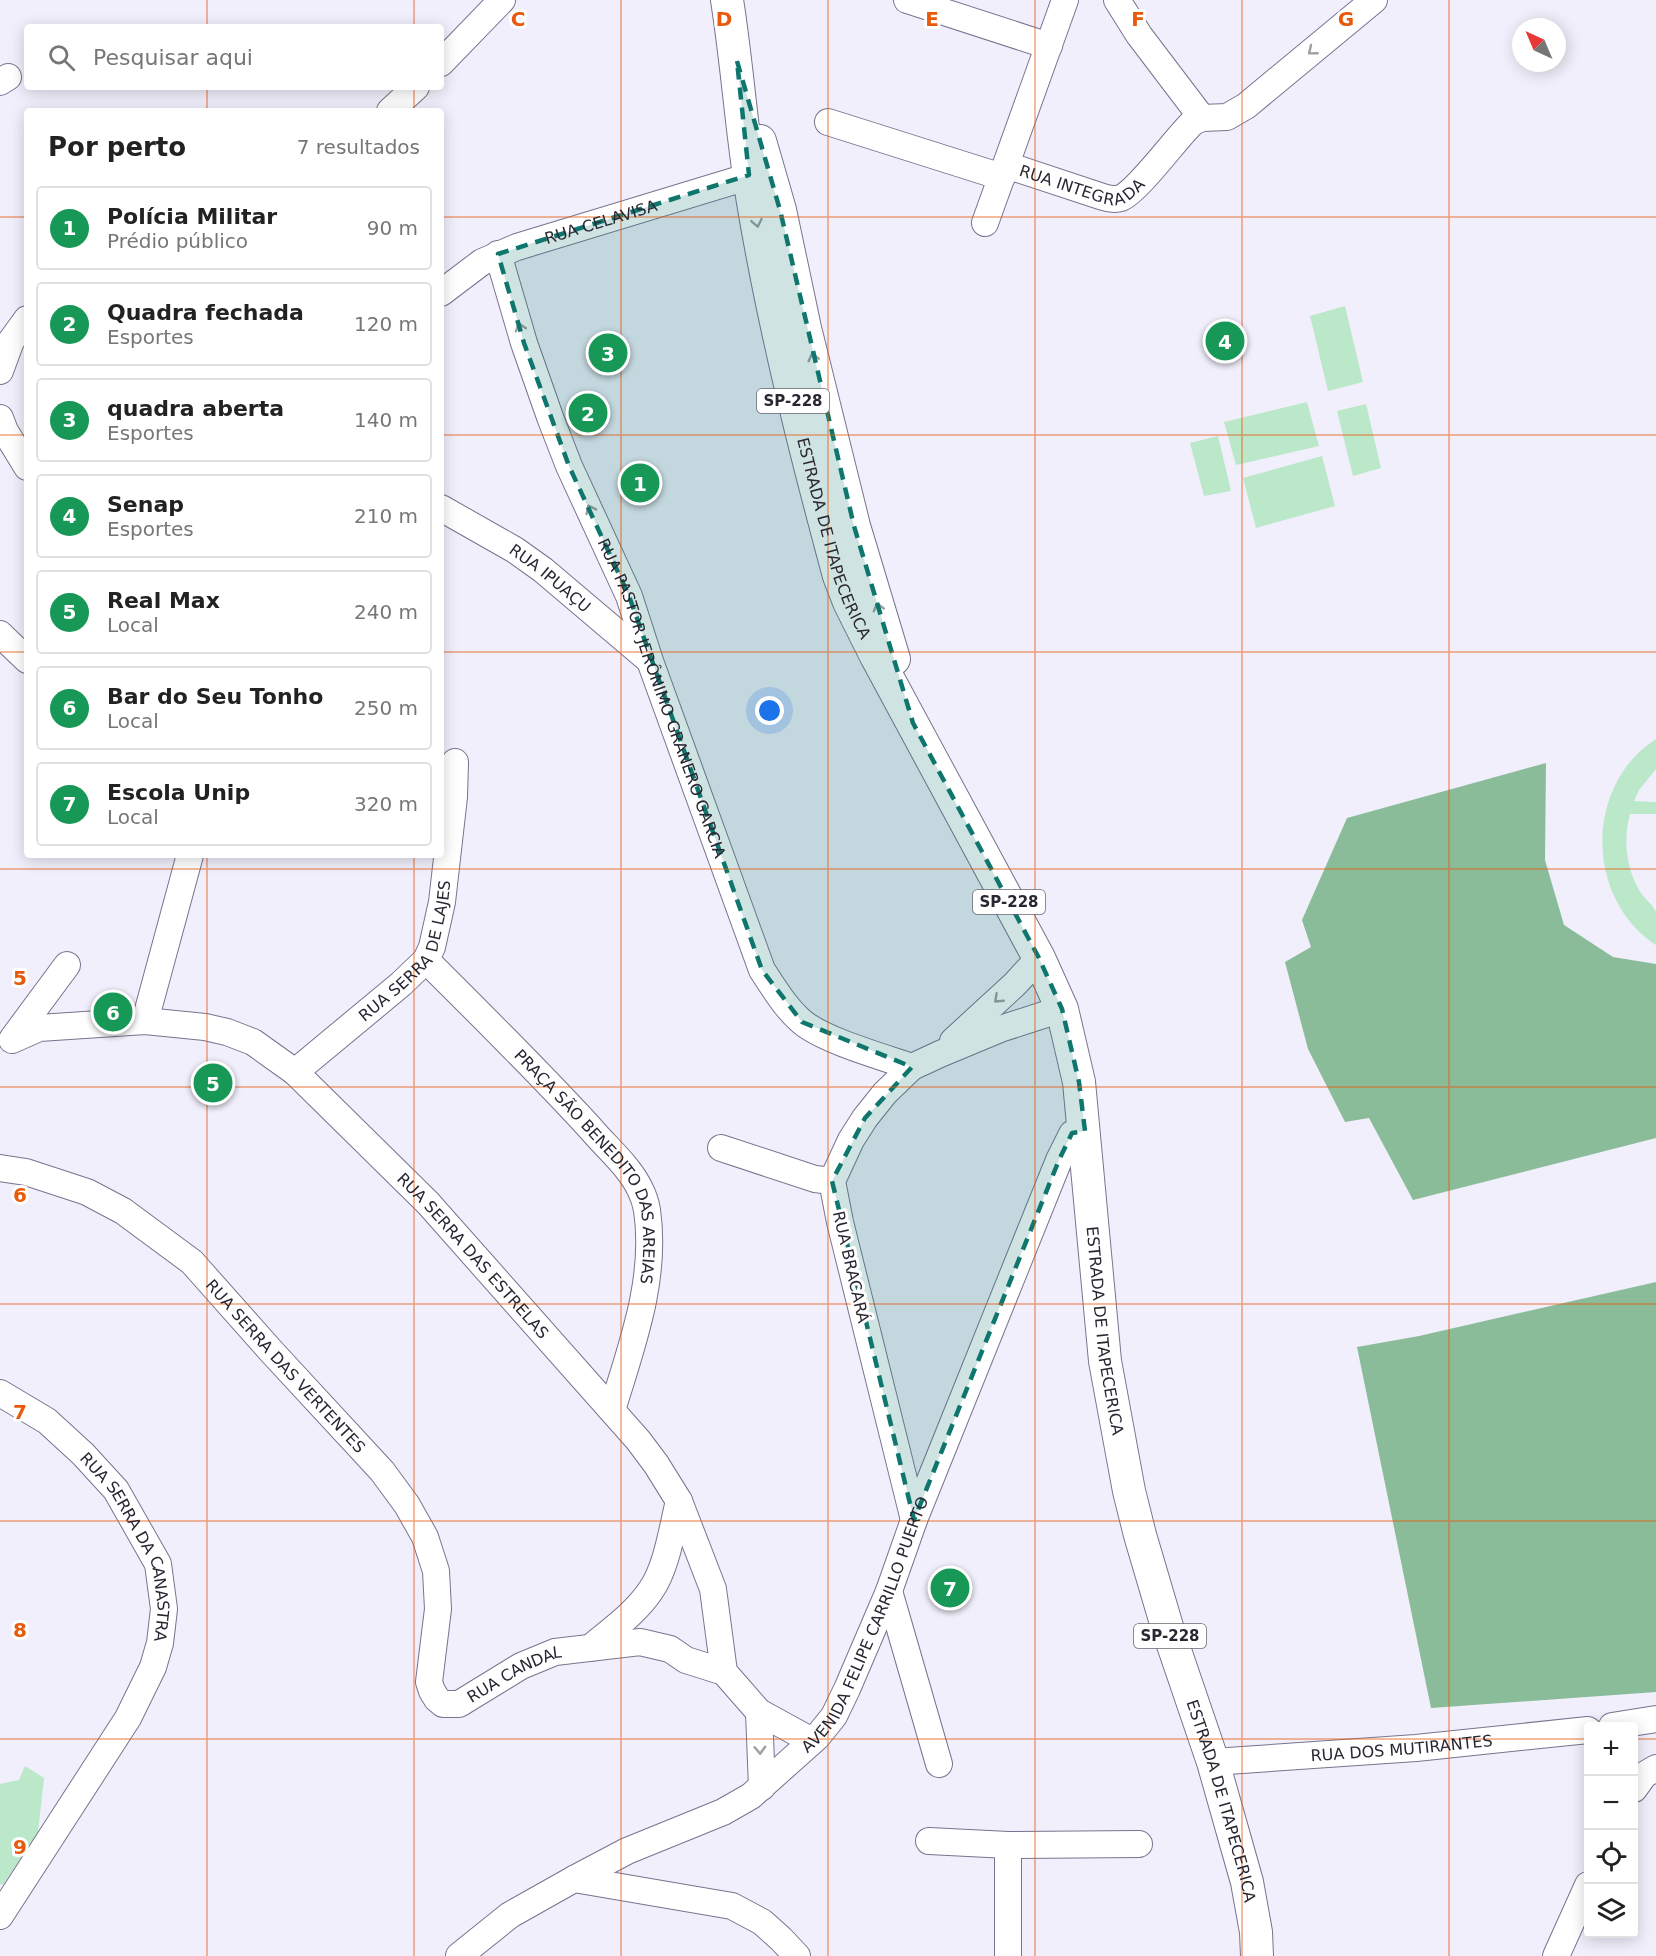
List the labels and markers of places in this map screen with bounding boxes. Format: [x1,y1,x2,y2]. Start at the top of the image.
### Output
pin: 4 [1206,318,1244,364]
pin: 3 [588,330,628,376]
pin: 2 [568,390,608,436]
pin: 1 [620,460,660,506]
pin: 6 [94,990,132,1034]
pin: 5 [194,1060,232,1106]
pin: 7 [930,1566,970,1610]

